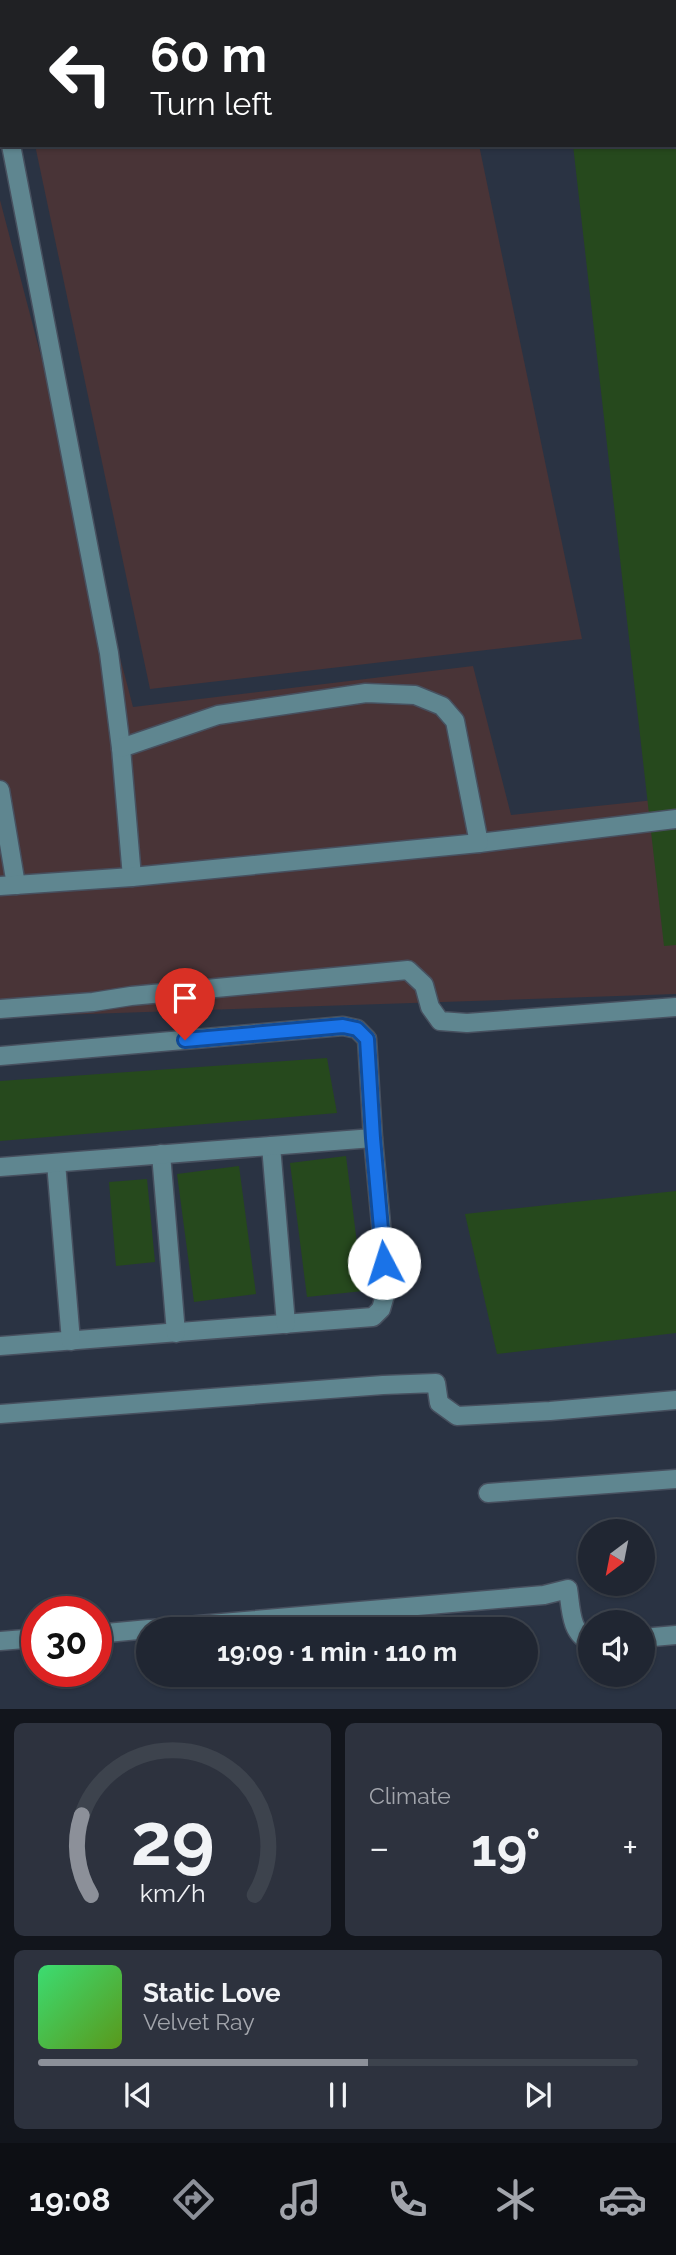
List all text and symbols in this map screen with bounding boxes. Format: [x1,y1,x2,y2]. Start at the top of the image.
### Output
text: 60 m [150,26,267,83]
icon: left [35,28,126,119]
text: Turn left [150,85,272,122]
pin [155,968,215,1040]
icon: arrive [166,979,204,1017]
position arrow [347,1226,421,1300]
north arrow [578,1519,654,1596]
map controls [578,1519,655,1687]
speed limit sign: 30 [21,1596,112,1687]
button: sound [578,1610,655,1687]
text: 19:09 · 1 min · 110 m [217,1637,457,1667]
text: Climate [369,1782,451,1809]
text: 29 [131,1798,214,1883]
text: 19° [471,1817,541,1878]
text: − [369,1825,389,1870]
text: + [622,1825,638,1870]
text: km/h [140,1878,205,1908]
text: Static Love [143,1978,281,2008]
text: Velvet Ray [143,2008,255,2035]
icon: previous [119,2076,157,2114]
icon: pause [319,2076,357,2114]
icon: next [519,2076,557,2114]
icon: directions [169,2175,218,2224]
icon: music [276,2175,325,2224]
icon: phone [383,2175,432,2224]
icon: climate [491,2175,540,2224]
icon: car [598,2175,647,2224]
text: 19:08 [29,2181,111,2218]

